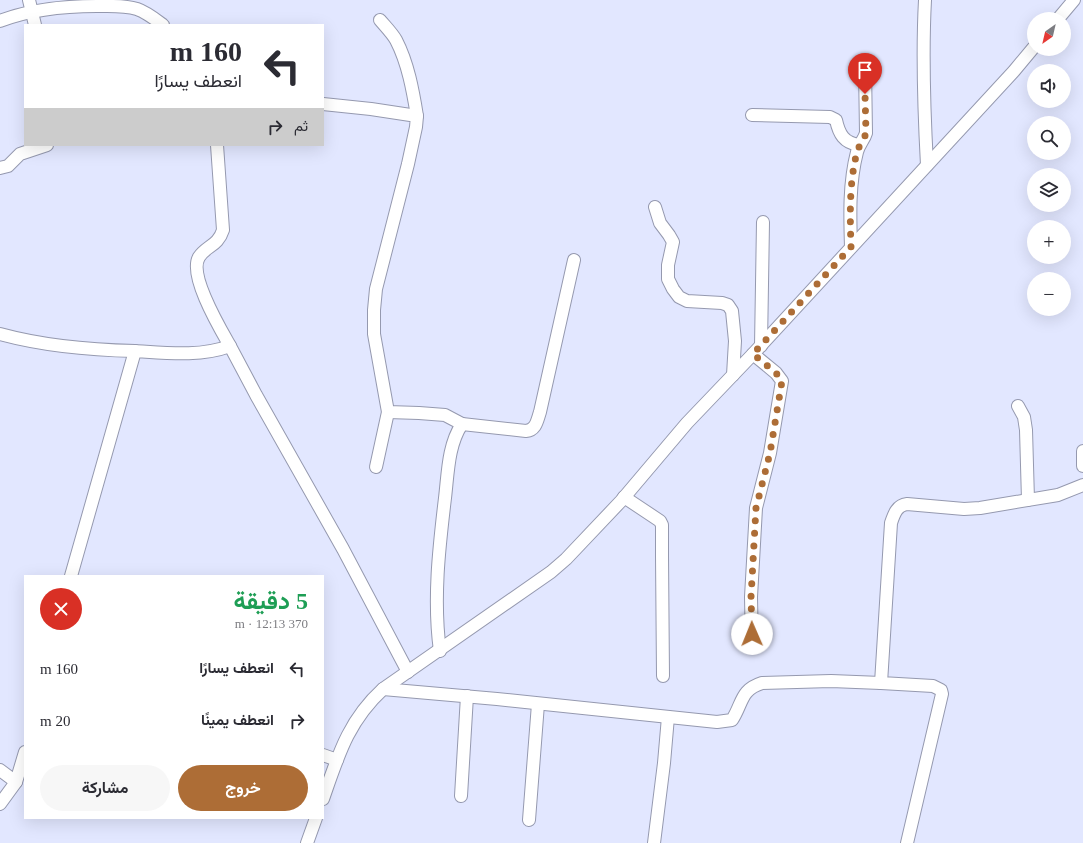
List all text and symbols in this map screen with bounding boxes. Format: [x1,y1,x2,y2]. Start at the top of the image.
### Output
north arrow [1027,12,1071,56]
map controls [1027,12,1071,316]
text: 160 m [170,36,242,67]
icon: left [256,40,308,92]
pin [848,53,882,94]
icon: arrive [854,59,876,81]
button: sound [1027,64,1071,108]
text: انعطف يسارًا [154,71,242,91]
icon: right [264,116,286,138]
button: search [1027,116,1071,160]
text: ثم [294,118,308,134]
button: layers [1027,168,1071,212]
button: + [1027,220,1071,264]
button: − [1027,272,1071,316]
button: close [40,588,82,630]
text: 5 دقيقة [233,588,308,614]
position arrow [731,613,773,655]
text: 370 m · 12:13 [235,616,308,631]
icon: left [286,658,308,680]
text: انعطف يسارًا [199,660,274,676]
text: 160 m [40,661,78,677]
icon: right [286,710,308,732]
text: انعطف يمينًا [201,712,274,728]
text: 20 m [40,713,70,729]
button: مشاركة [40,765,170,811]
button: خروج [178,765,308,811]

